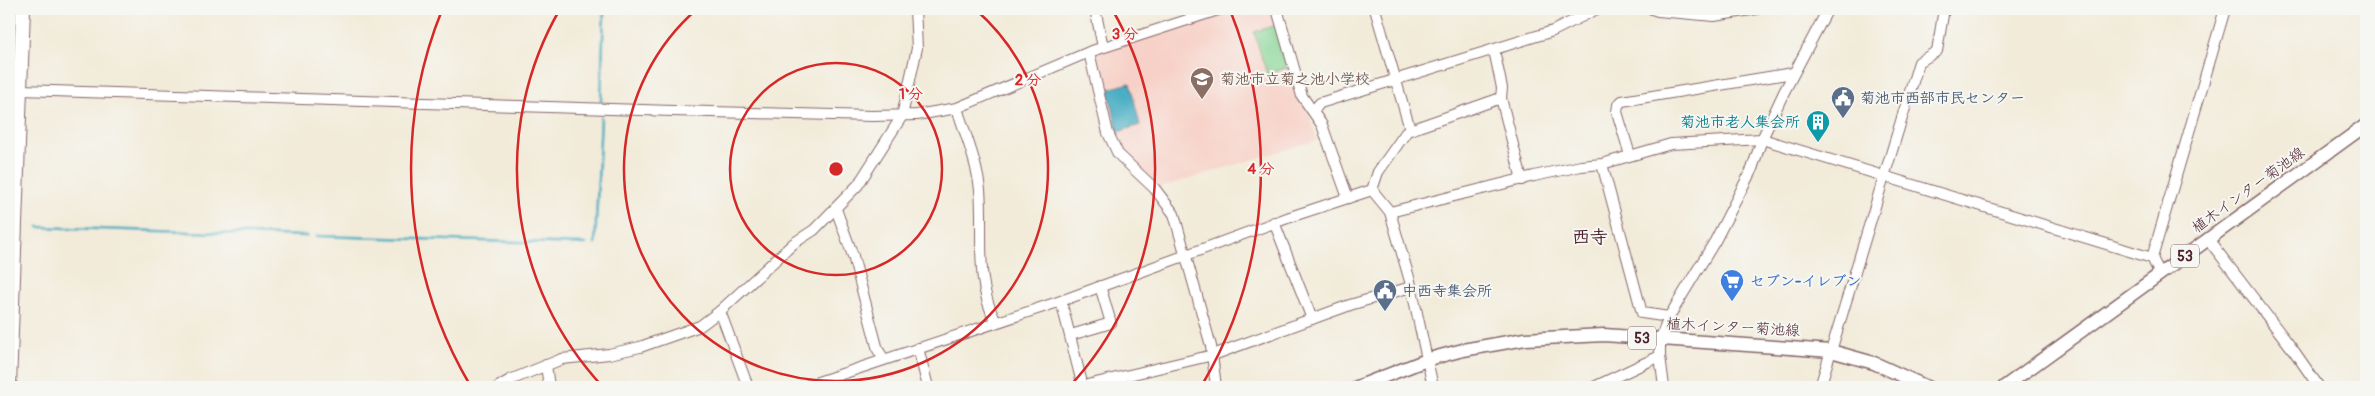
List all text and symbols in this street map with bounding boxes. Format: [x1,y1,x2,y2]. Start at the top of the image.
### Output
text: 3 分 [1112,25,1138,44]
school or university icon: 菊池市立菊之池小学校 [1189,66,1215,100]
place label: 菊池市立菊之池小学校 [1220,70,1370,89]
text: 2 分 [1015,71,1041,90]
text: 1 分 [899,85,923,104]
public building icon: 菊池市西部市民センター [1830,85,1856,119]
place label: 菊池市西部市民センター [1860,89,2025,108]
building icon: 菊池市老人集会所 [1805,109,1831,143]
place label: 菊池市老人集会所 [1680,113,1800,132]
street label: 植木インター菊池線 [2188,143,2308,238]
centre of rings [827,160,845,178]
text: 4 分 [1248,160,1274,179]
district label: 西寺 [1572,226,1608,249]
road number: 53 [2171,245,2199,268]
supermarket icon: セブン-イレブン [1719,268,1745,302]
place label: セブン-イレブン [1750,272,1861,291]
public building icon: 中西寺集会所 [1372,278,1398,312]
place label: 中西寺集会所 [1402,282,1492,301]
street label: 植木インター菊池線 [1665,314,1801,341]
road number: 53 [1628,326,1656,349]

